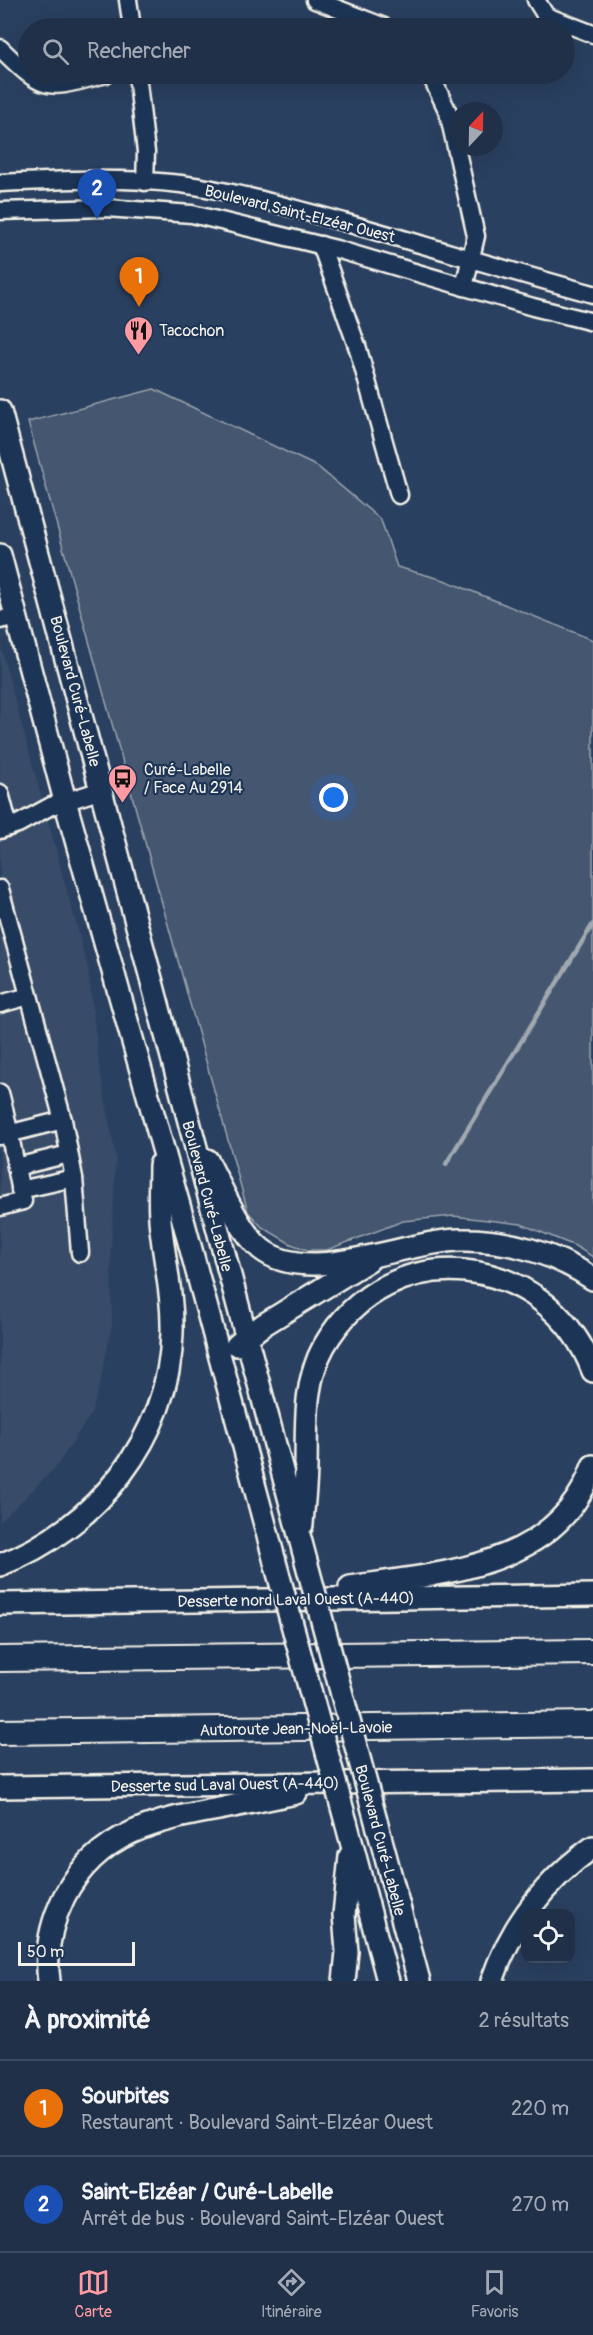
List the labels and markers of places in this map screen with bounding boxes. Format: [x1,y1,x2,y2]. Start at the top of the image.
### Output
pin: 2 [78,170,116,219]
pin: 1 [120,258,158,307]
restaurant icon: Tacochon [122,314,154,356]
place label: Tacochon [159,321,224,341]
place label: Curé-Labelle / Face Au 2914 [144,760,243,798]
bus stop icon: Curé-Labelle / Face Au 2914 [107,762,139,804]

